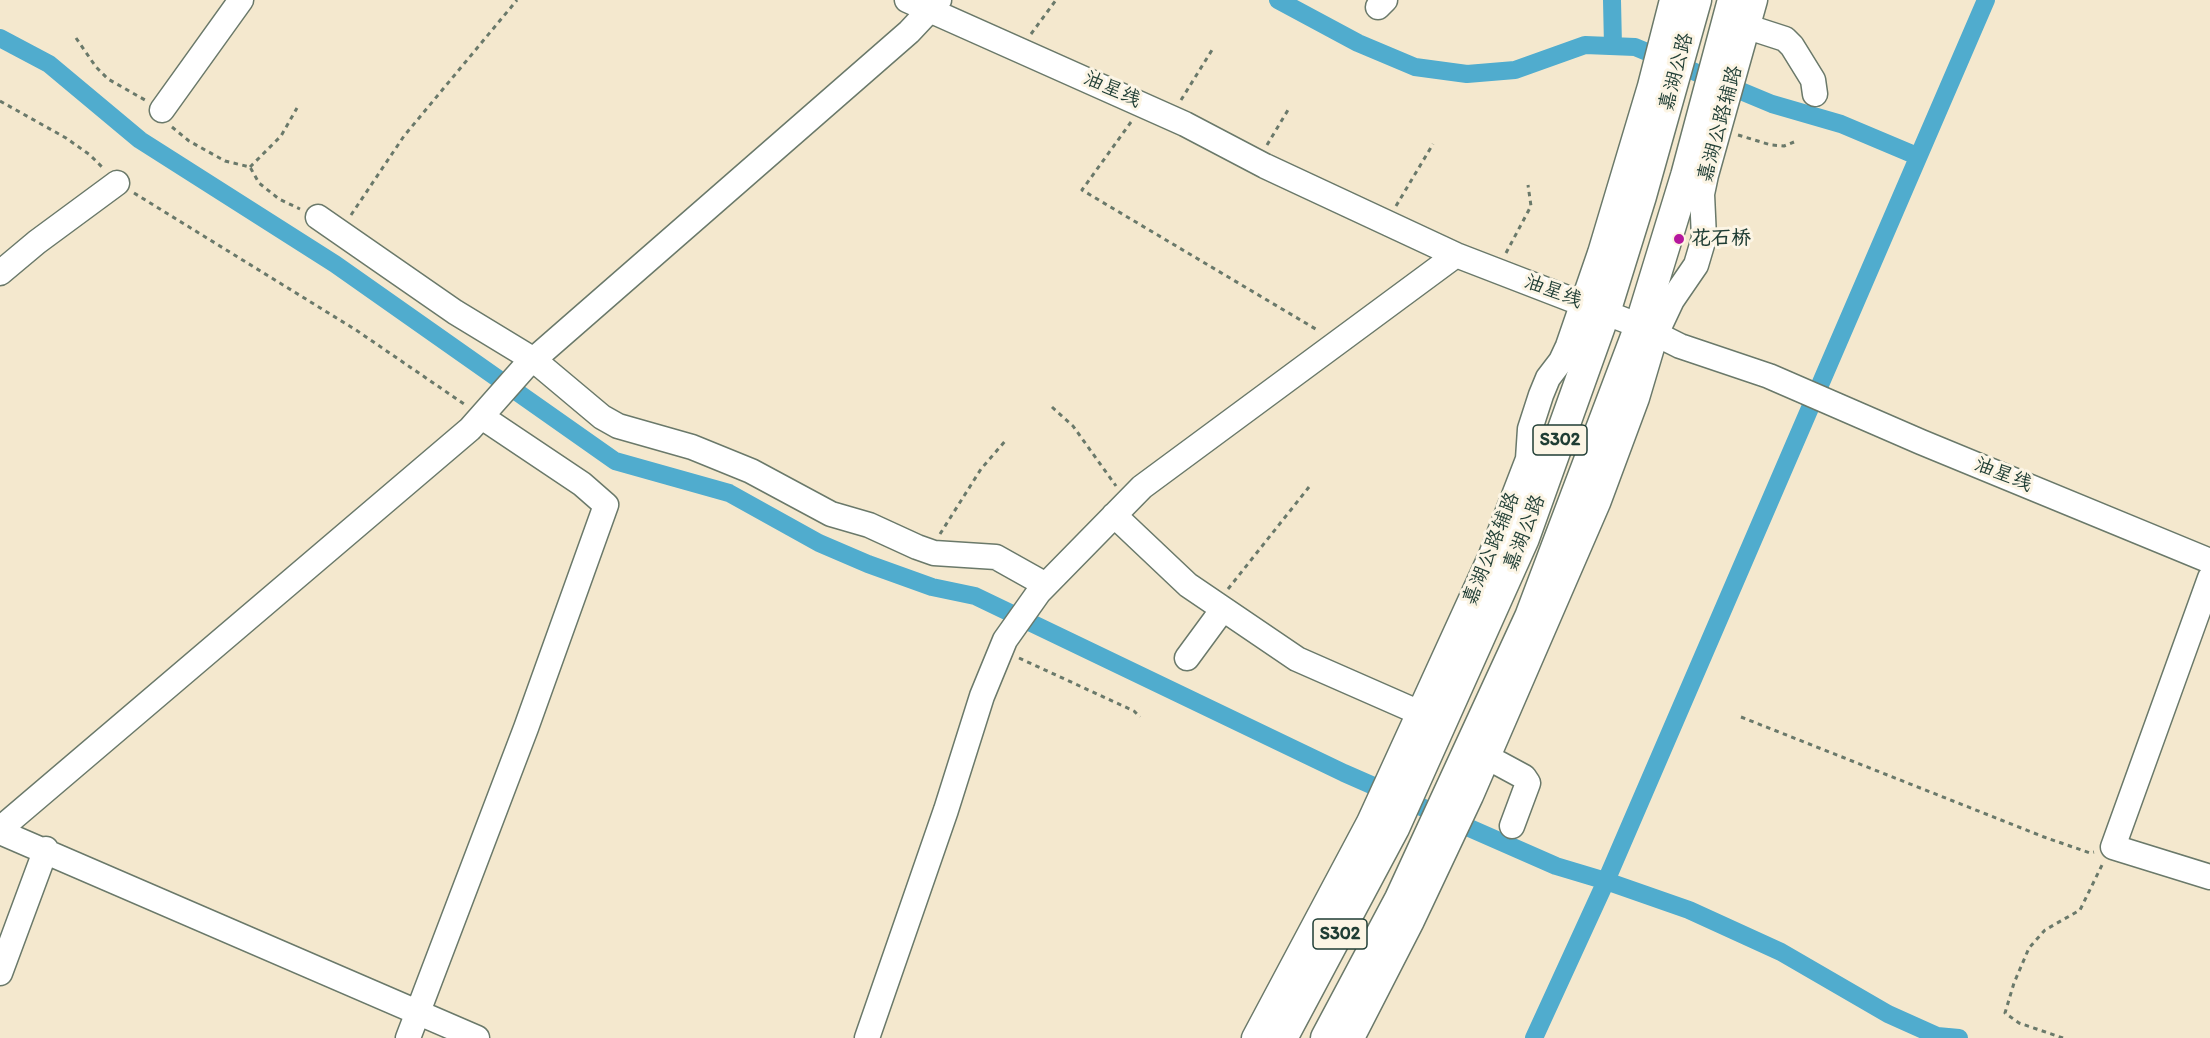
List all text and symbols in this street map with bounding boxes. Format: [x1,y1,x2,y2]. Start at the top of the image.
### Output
street label: 嘉湖公路 [1655,30,1699,114]
street label: 嘉湖公路辅路 [1694,63,1748,185]
street label: 油星线 [1080,67,1144,113]
place label: 花石桥 [1691,227,1751,251]
marker: 花石桥 [1672,232,1686,246]
street label: 油星线 [1521,270,1585,314]
road number: S302 [1533,425,1587,455]
street label: 油星线 [1971,453,2035,497]
street label: 嘉湖公路辅路 [1458,489,1526,609]
street label: 嘉湖公路 [1499,491,1551,575]
road number: S302 [1313,919,1367,949]

